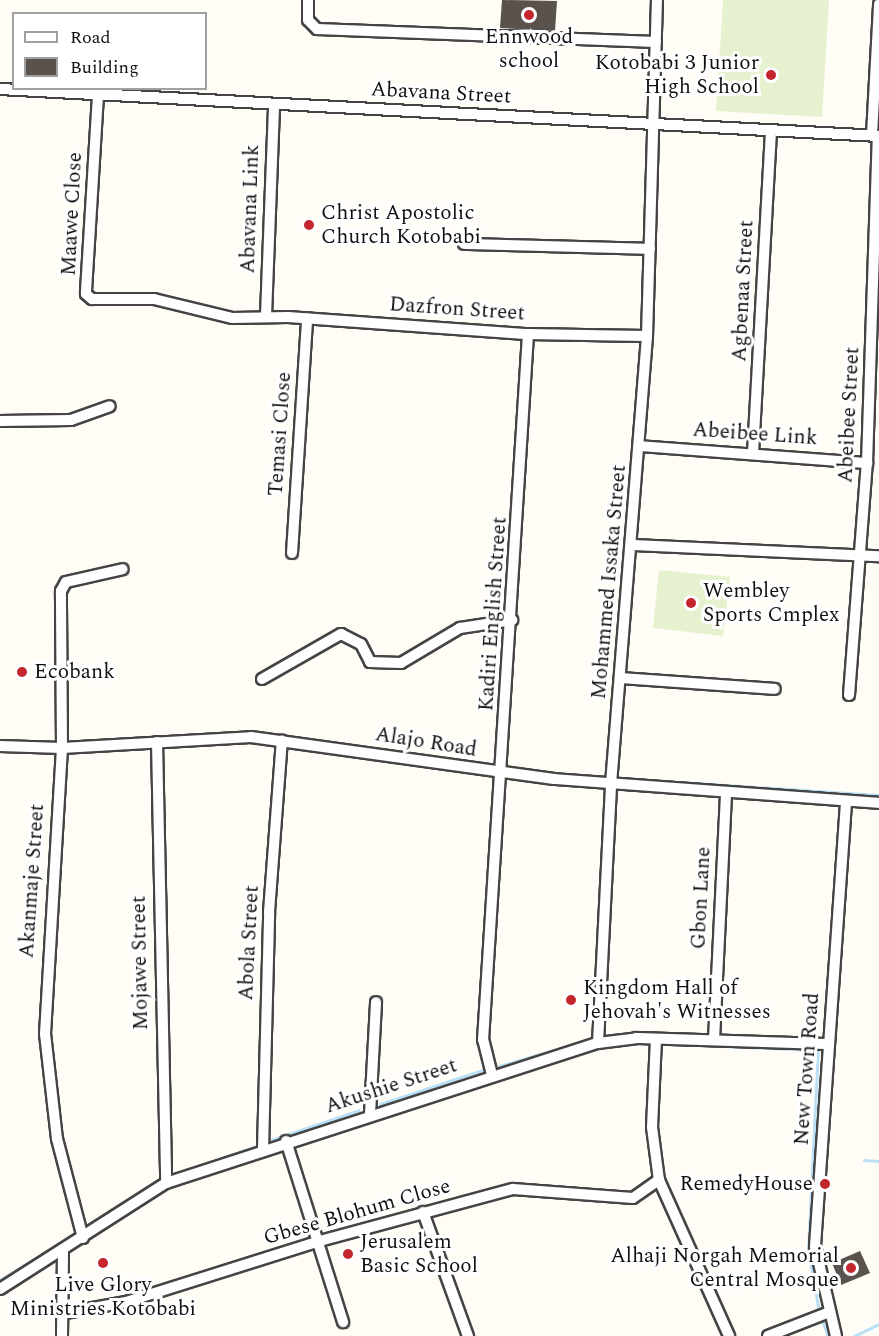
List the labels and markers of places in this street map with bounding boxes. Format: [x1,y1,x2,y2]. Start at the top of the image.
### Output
marker: Ennwood school [522,8,536,22]
place label: Ennwood school [485,24,573,74]
place label: Kotobabi 3 Junior High School [595,50,759,100]
marker: Kotobabi 3 Junior High School [764,68,778,82]
place label: Christ Apostolic Church Kotobabi [321,200,481,250]
marker: Christ Apostolic Church Kotobabi [302,218,316,232]
place label: Wembley Sports Cmplex [703,578,839,628]
marker: Wembley Sports Cmplex [684,596,698,610]
place label: Ecobank [34,659,115,685]
marker: Ecobank [15,665,29,679]
place label: Kingdom Hall of Jehovah's Witnesses [583,975,771,1025]
marker: Kingdom Hall of Jehovah's Witnesses [564,993,578,1007]
place label: RemedyHouse [680,1171,813,1197]
marker: RemedyHouse [818,1177,832,1191]
place label: Jerusalem Basic School [360,1229,478,1279]
place label: Alhaji Norgah Memorial Central Mosque [610,1243,839,1293]
marker: Jerusalem Basic School [341,1247,355,1261]
marker: Live Glory Ministries Kotobabi [96,1256,110,1270]
marker: Alhaji Norgah Memorial Central Mosque [844,1261,858,1275]
place label: Live Glory Ministries Kotobabi [10,1272,196,1322]

